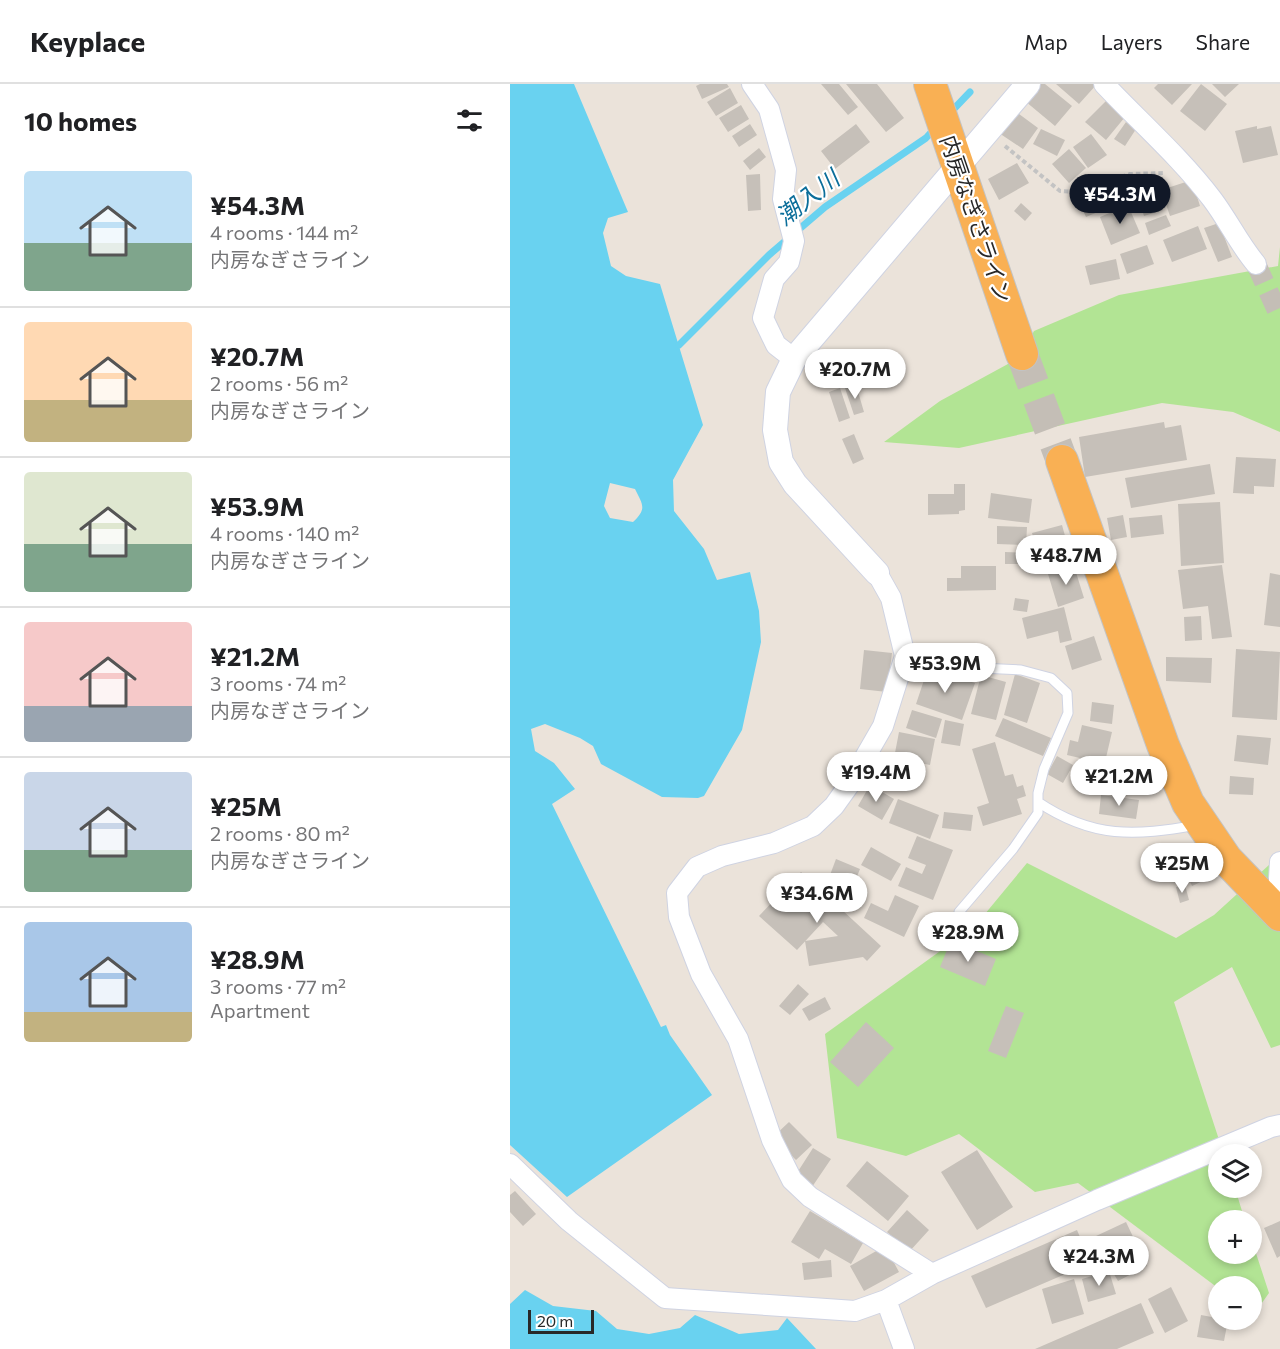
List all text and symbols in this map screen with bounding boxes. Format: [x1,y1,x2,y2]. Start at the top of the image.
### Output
text: Keyplace [30,24,145,58]
text: Map [1024,29,1068,54]
text: Layers [1101,29,1163,54]
text: Share [1196,29,1250,54]
icon: filters [453,104,486,137]
text: 10 homes [24,105,137,136]
street label: 内房なぎさライン [935,131,1018,306]
water label: 潮入川 [770,161,847,230]
pin: ¥54.3M [1071,174,1169,225]
text: ¥54.3M [1083,181,1157,205]
text: ¥54.3M [210,189,305,220]
icon: home [72,195,144,267]
text: 4 rooms · 144 m² [210,220,358,244]
text: 内房なぎさライン [210,247,370,271]
text: ¥20.7M [210,340,304,371]
icon: home [72,346,144,418]
pin: ¥20.7M [806,349,904,400]
text: ¥20.7M [819,356,891,380]
text: 2 rooms · 56 m² [210,371,348,395]
text: 内房なぎさライン [210,398,370,422]
text: ¥53.9M [210,490,304,521]
icon: home [72,496,144,568]
text: 4 rooms · 140 m² [210,521,359,545]
pin: ¥48.7M [1017,535,1115,586]
text: ¥48.7M [1030,542,1102,566]
text: 内房なぎさライン [210,548,370,572]
text: ¥21.2M [210,640,300,671]
pin: ¥53.9M [896,643,994,694]
icon: home [72,646,144,718]
text: ¥53.9M [909,650,981,674]
text: 3 rooms · 74 m² [210,671,346,695]
text: 内房なぎさライン [210,698,370,722]
pin: ¥19.4M [827,752,925,803]
pin: ¥21.2M [1070,756,1168,807]
text: ¥19.4M [841,759,911,783]
text: ¥21.2M [1084,763,1154,787]
text: ¥25M [210,790,282,821]
icon: home [72,796,144,868]
text: 2 rooms · 80 m² [210,821,350,845]
pin: ¥25M [1146,843,1218,894]
text: 内房なぎさライン [210,848,370,872]
text: ¥25M [1154,850,1210,874]
pin: ¥34.6M [768,873,866,924]
text: ¥34.6M [780,880,854,904]
pin: ¥28.9M [919,912,1017,963]
text: ¥28.9M [932,919,1004,943]
text: ¥28.9M [210,943,305,974]
icon: home [72,946,144,1018]
text: 3 rooms · 77 m² [210,974,346,998]
text: Apartment [210,998,310,1022]
map controls [1208,1144,1262,1330]
button: layers [1208,1144,1262,1198]
button: + [1208,1210,1262,1264]
pin: ¥24.3M [1050,1236,1148,1287]
text: ¥24.3M [1063,1243,1135,1267]
button: − [1208,1276,1262,1330]
scale bar [528,1307,594,1334]
text: 20 m [537,1311,573,1330]

